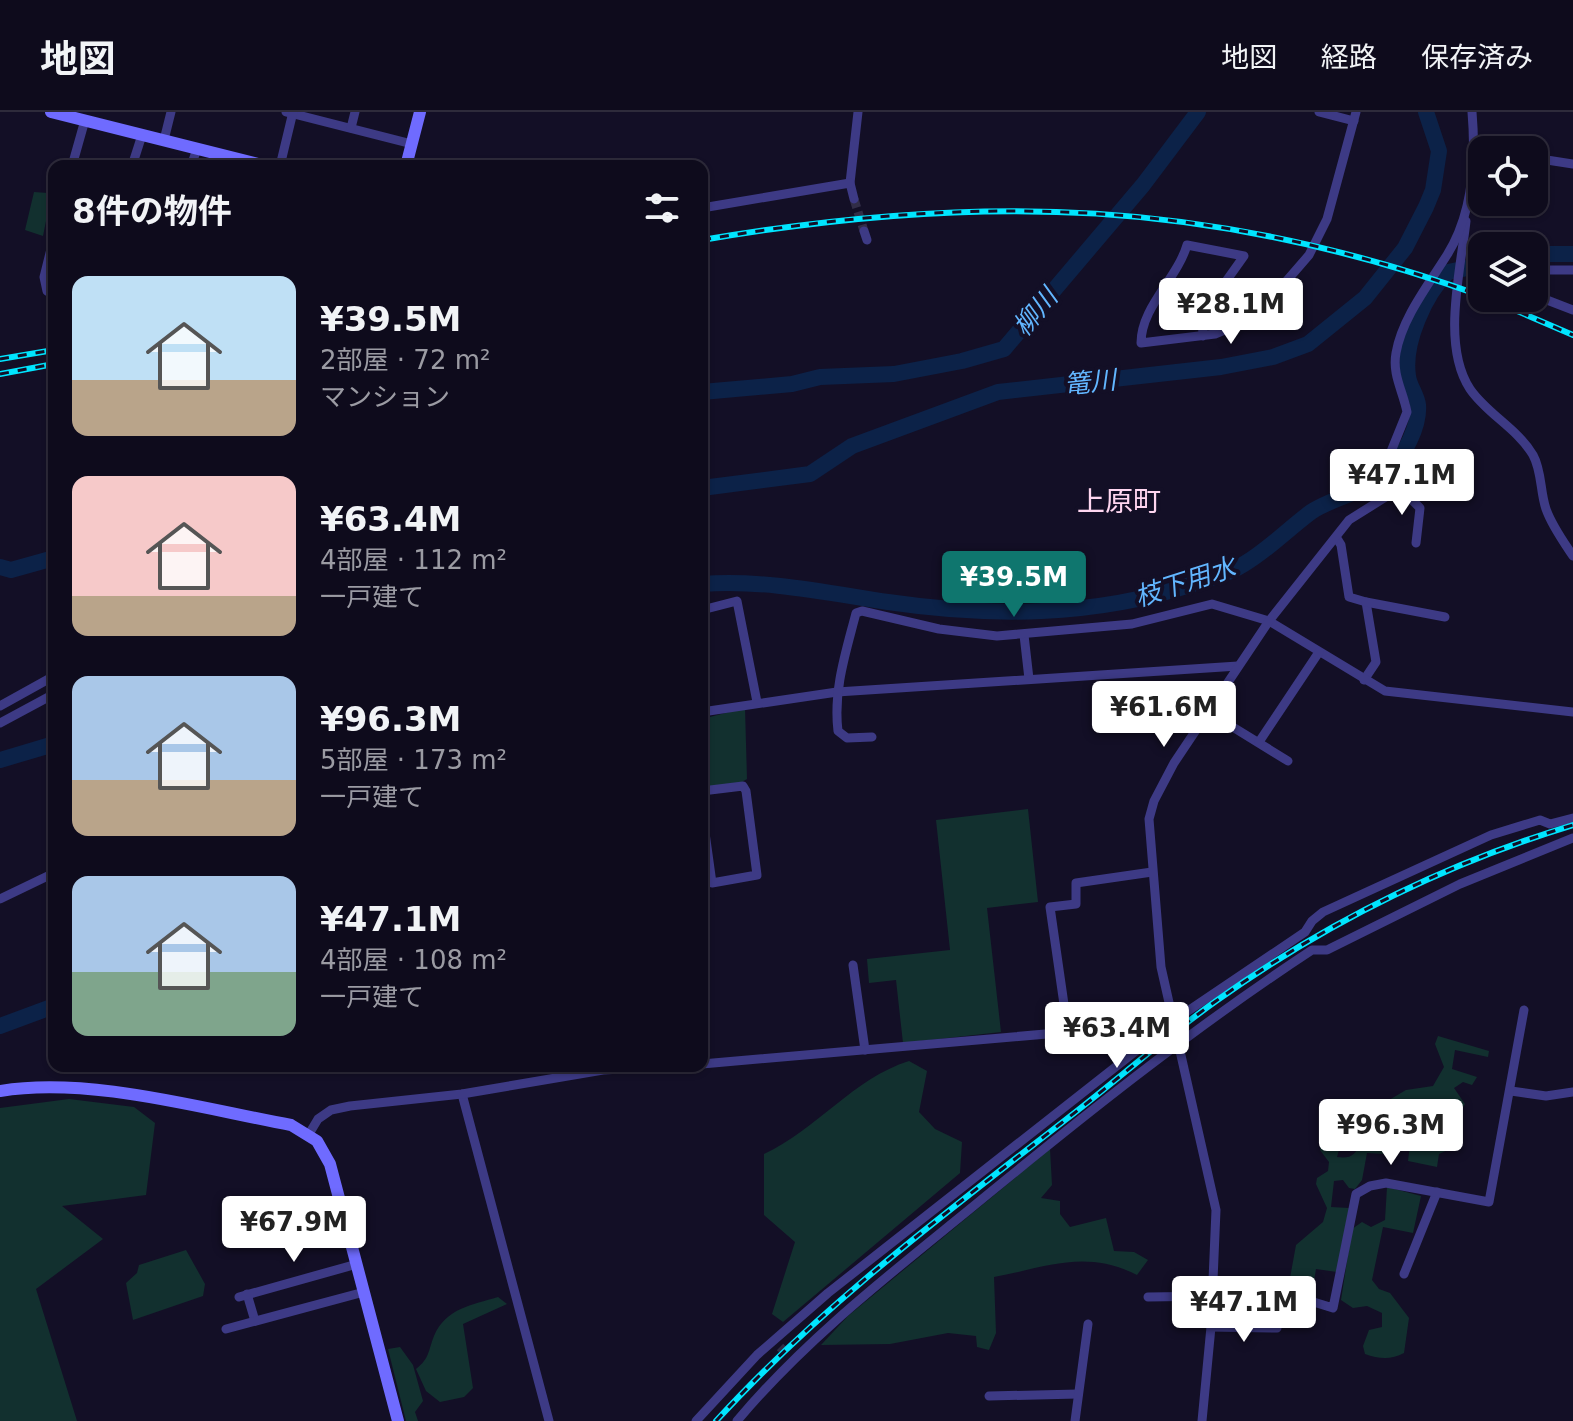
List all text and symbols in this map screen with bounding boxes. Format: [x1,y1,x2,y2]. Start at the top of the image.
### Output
text: 地図 [40,37,116,81]
text: 地図 [1221,41,1277,74]
text: 経路 [1321,41,1377,74]
text: 保存済み [1421,41,1533,74]
map controls [1468,136,1548,312]
button: locate [1468,136,1548,216]
icon: filters [640,186,684,230]
text: 8件の物件 [72,191,232,231]
button: layers [1468,232,1548,312]
pin: ¥28.1M [1166,278,1296,346]
water label: 柳川 [1007,280,1065,342]
text: ¥28.1M [1177,289,1285,319]
text: ¥39.5M [320,299,461,339]
icon: home [136,308,232,404]
text: 2部屋 · 72 m² [320,345,490,375]
water label: 篭川 [1063,364,1120,400]
text: マンション [320,382,450,412]
pin: ¥47.1M [1337,449,1467,517]
text: ¥47.1M [1348,460,1456,490]
district label: 上原町 [1077,485,1161,518]
text: ¥63.4M [320,499,461,539]
icon: home [136,508,232,604]
text: 4部屋 · 112 m² [320,545,507,575]
pin: ¥39.5M [949,551,1079,619]
water label: 枝下用水 [1131,551,1242,612]
text: ¥39.5M [960,562,1068,592]
text: 一戸建て [320,582,424,612]
pin: ¥61.6M [1099,681,1229,749]
text: ¥61.6M [1110,692,1218,722]
text: ¥96.3M [320,699,461,739]
icon: home [136,708,232,804]
text: 5部屋 · 173 m² [320,745,507,775]
text: 一戸建て [320,782,424,812]
text: ¥47.1M [320,899,461,939]
icon: home [136,908,232,1004]
text: 4部屋 · 108 m² [320,945,507,975]
text: 一戸建て [320,982,424,1012]
pin: ¥63.4M [1052,1002,1182,1070]
text: ¥63.4M [1063,1013,1171,1043]
pin: ¥96.3M [1326,1099,1456,1167]
text: ¥96.3M [1337,1110,1445,1140]
pin: ¥67.9M [229,1196,359,1264]
text: ¥67.9M [240,1207,348,1237]
pin: ¥47.1M [1179,1276,1309,1344]
text: ¥47.1M [1190,1287,1298,1317]

